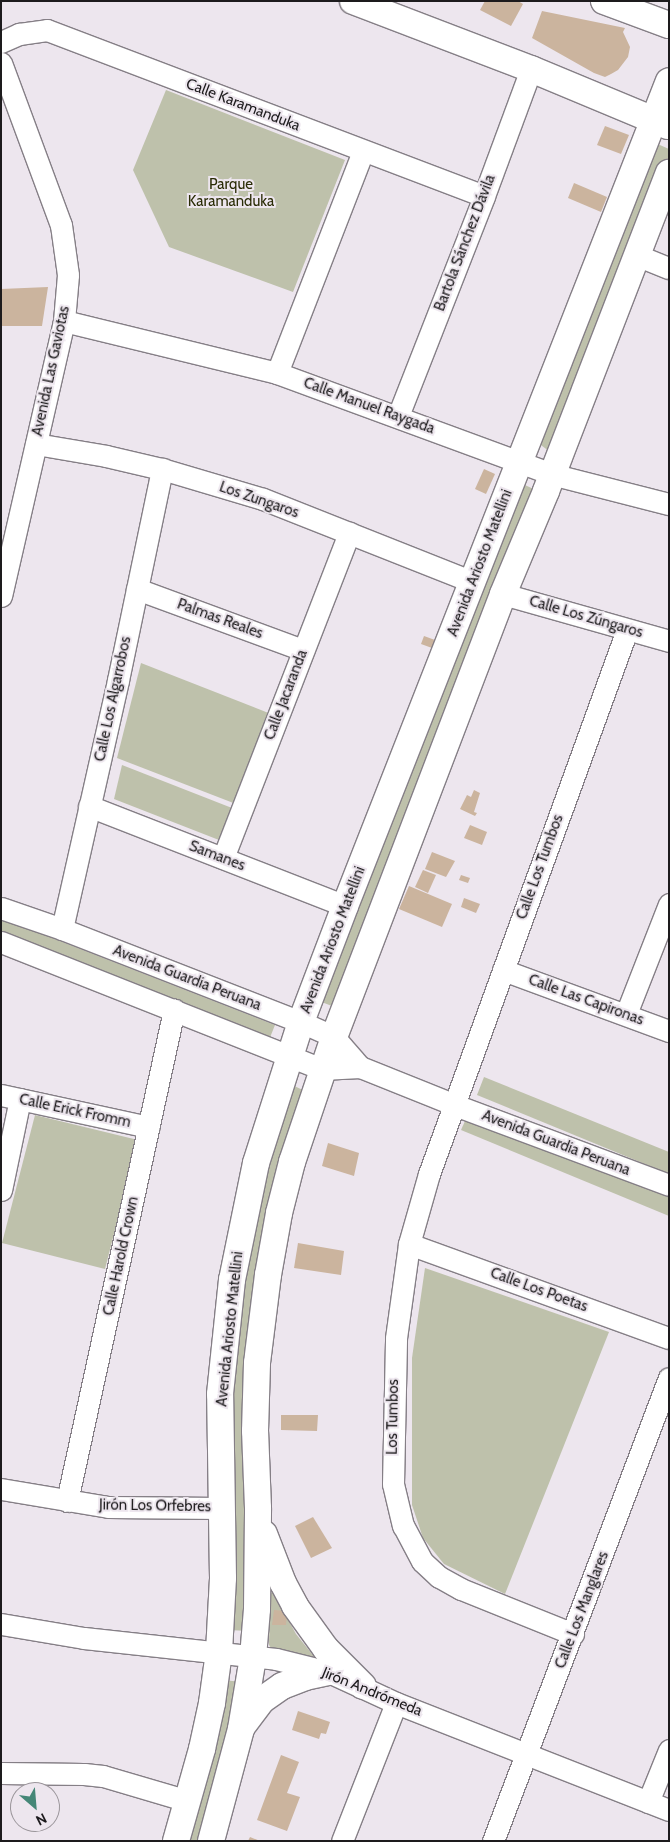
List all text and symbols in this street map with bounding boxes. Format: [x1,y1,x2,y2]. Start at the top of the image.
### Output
street label: Calle Karamanduka [183,75,303,135]
street label: Bartola Sánchez Dávila [431,172,499,314]
park label: Parque Karamanduka [188,175,274,210]
street label: Avenida Las Gaviotas [28,304,74,438]
street label: Calle Manuel Raygada [301,374,437,438]
street label: Los Zungaros [217,478,301,522]
street label: Avenida Ariosto Matellini [444,487,516,639]
street label: Calle Los Zúngaros [527,592,645,642]
street label: Palmas Reales [175,595,265,643]
street label: Calle Los Algarrobos [91,635,135,763]
street label: Calle Jacaranda [261,647,311,743]
street label: Calle Los Tumbos [513,812,567,922]
street label: Samanes [186,837,248,875]
street label: Avenida Ariosto Matellini [297,864,369,1016]
street label: Avenida Guardia Peruana [110,941,264,1015]
street label: Calle Las Capironas [526,971,646,1029]
street label: Calle Erick Fromm [17,1090,133,1132]
street label: Avenida Guardia Peruana [479,1106,633,1180]
street label: Calle Harold Crown [100,1195,142,1317]
street label: Avenida Ariosto Matellini [213,1250,247,1408]
street label: Calle Los Poetas [488,1264,590,1316]
street label: Los Tumbos [383,1379,403,1455]
street label: Jirón Los Orfebres [99,1496,211,1516]
street label: Calle Los Manglares [551,1549,613,1671]
street label: Jirón Andrómeda [319,1664,425,1720]
north arrow [10,1782,60,1832]
text: N [33,1809,50,1830]

